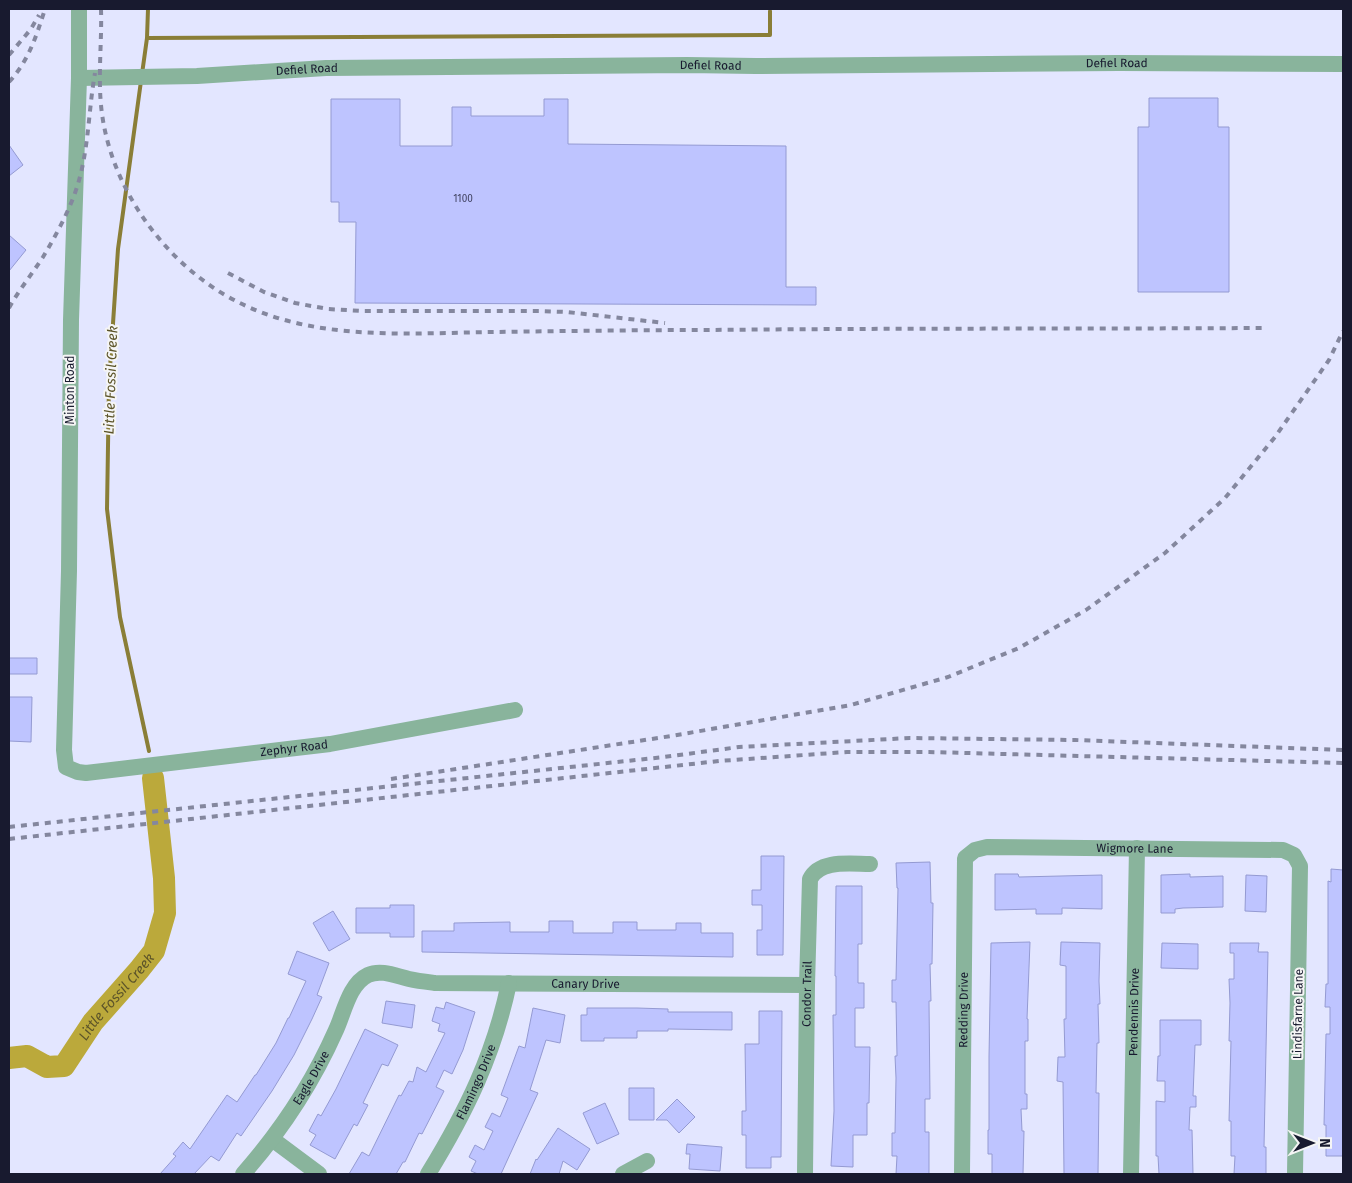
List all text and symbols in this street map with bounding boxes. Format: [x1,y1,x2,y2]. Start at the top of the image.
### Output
street label: Defiel Road [1086,56,1148,70]
street label: Defiel Road [680,58,742,73]
street label: Defiel Road [275,61,338,78]
house number: 1100 [453,193,473,205]
water label: Little Fossil Creek [101,325,121,435]
street label: Minton Road [63,356,77,424]
street label: Zephyr Road [260,737,329,759]
street label: Wigmore Lane [1096,841,1173,856]
water label: Little Fossil Creek [75,949,158,1043]
street label: Condor Trail [800,960,815,1027]
street label: Pendennis Drive [1126,968,1142,1056]
street label: Lindisfarne Lane [1290,969,1306,1059]
street label: Redding Drive [956,972,971,1048]
street label: Canary Drive [551,977,620,991]
street label: Flamingo Drive [453,1042,499,1122]
street label: Eagle Drive [290,1048,332,1108]
north arrow [1287,1118,1337,1168]
text: N [1316,1138,1333,1148]

